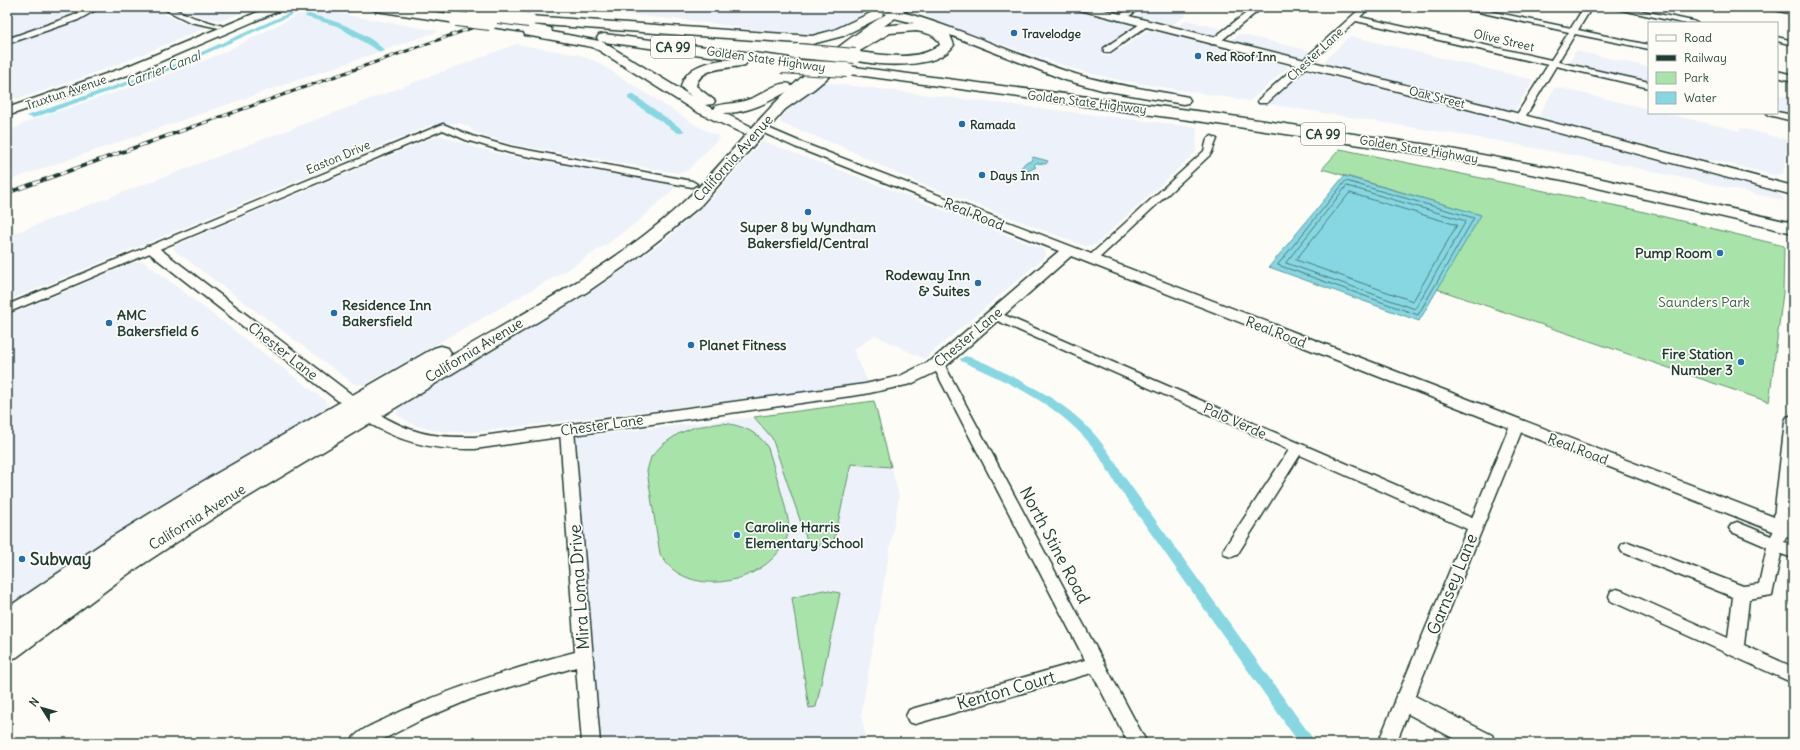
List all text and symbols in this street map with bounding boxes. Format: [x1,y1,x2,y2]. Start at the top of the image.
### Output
legend [1648,22,1778,114]
street label: Chester Lane [1284,24,1346,84]
place label: Travelodge [1022,26,1082,42]
street label: Olive Street [1472,26,1536,54]
marker: Travelodge [1009,28,1019,38]
text: Road [1684,30,1712,45]
road number: CA 99 [651,36,695,58]
street label: Golden State Highway [706,43,826,75]
water label: Carrier Canal [123,46,205,91]
place label: Red Roof Inn [1206,49,1277,64]
text: Railway [1684,50,1727,65]
marker: Red Roof Inn [1193,51,1203,61]
text: Park [1684,70,1709,85]
street label: Truxtun Avenue [24,71,108,113]
street label: Oak Street [1407,83,1467,111]
street label: Golden State Highway [1027,87,1147,117]
text: Water [1684,90,1717,105]
street label: California Avenue [689,111,777,205]
place label: Ramada [970,117,1016,132]
marker: Ramada [957,119,967,129]
road number: CA 99 [1301,123,1345,145]
street label: Golden State Highway [1359,132,1479,166]
street label: Easton Drive [304,137,372,177]
place label: Days Inn [990,168,1040,184]
marker: Days Inn [977,170,987,180]
street label: Real Road [941,194,1007,234]
marker: Super 8 by Wyndham Bakersfield/Central [803,207,813,217]
place label: Super 8 by Wyndham Bakersfield/Central [740,218,877,252]
place label: Pump Room [1635,244,1713,262]
marker: Pump Room [1715,248,1725,258]
place label: Rodeway Inn & Suites [885,266,971,300]
marker: Rodeway Inn & Suites [973,278,983,288]
park label: Saunders Park [1658,293,1750,311]
place label: Residence Inn Bakersfield [342,296,431,330]
street label: Chester Lane [930,303,1006,371]
place label: AMC Bakersfield 6 [117,306,199,340]
marker: Residence Inn Bakersfield [329,308,339,318]
street label: Real Road [1243,312,1309,352]
street label: California Avenue [422,314,526,386]
marker: AMC Bakersfield 6 [104,318,114,328]
street label: Chester Lane [245,318,321,384]
place label: Planet Fitness [699,336,787,354]
marker: Planet Fitness [686,340,696,350]
place label: Fire Station Number 3 [1662,345,1733,379]
marker: Fire Station Number 3 [1736,357,1746,367]
street label: Palo Verde [1201,399,1269,443]
street label: Chester Lane [559,410,645,440]
street label: Real Road [1545,429,1611,469]
street label: California Avenue [145,480,249,554]
street label: North Stine Road [1015,483,1095,607]
place label: Caroline Harris Elementary School [745,518,863,552]
street label: Mira Loma Drive [564,524,594,650]
marker: Caroline Harris Elementary School [732,530,742,540]
street label: Garnsey Lane [1422,530,1482,638]
place label: Subway [30,548,91,570]
marker: Subway [17,554,27,564]
street label: Kenton Court [954,665,1058,715]
north arrow [22,688,62,728]
text: N [26,695,42,709]

